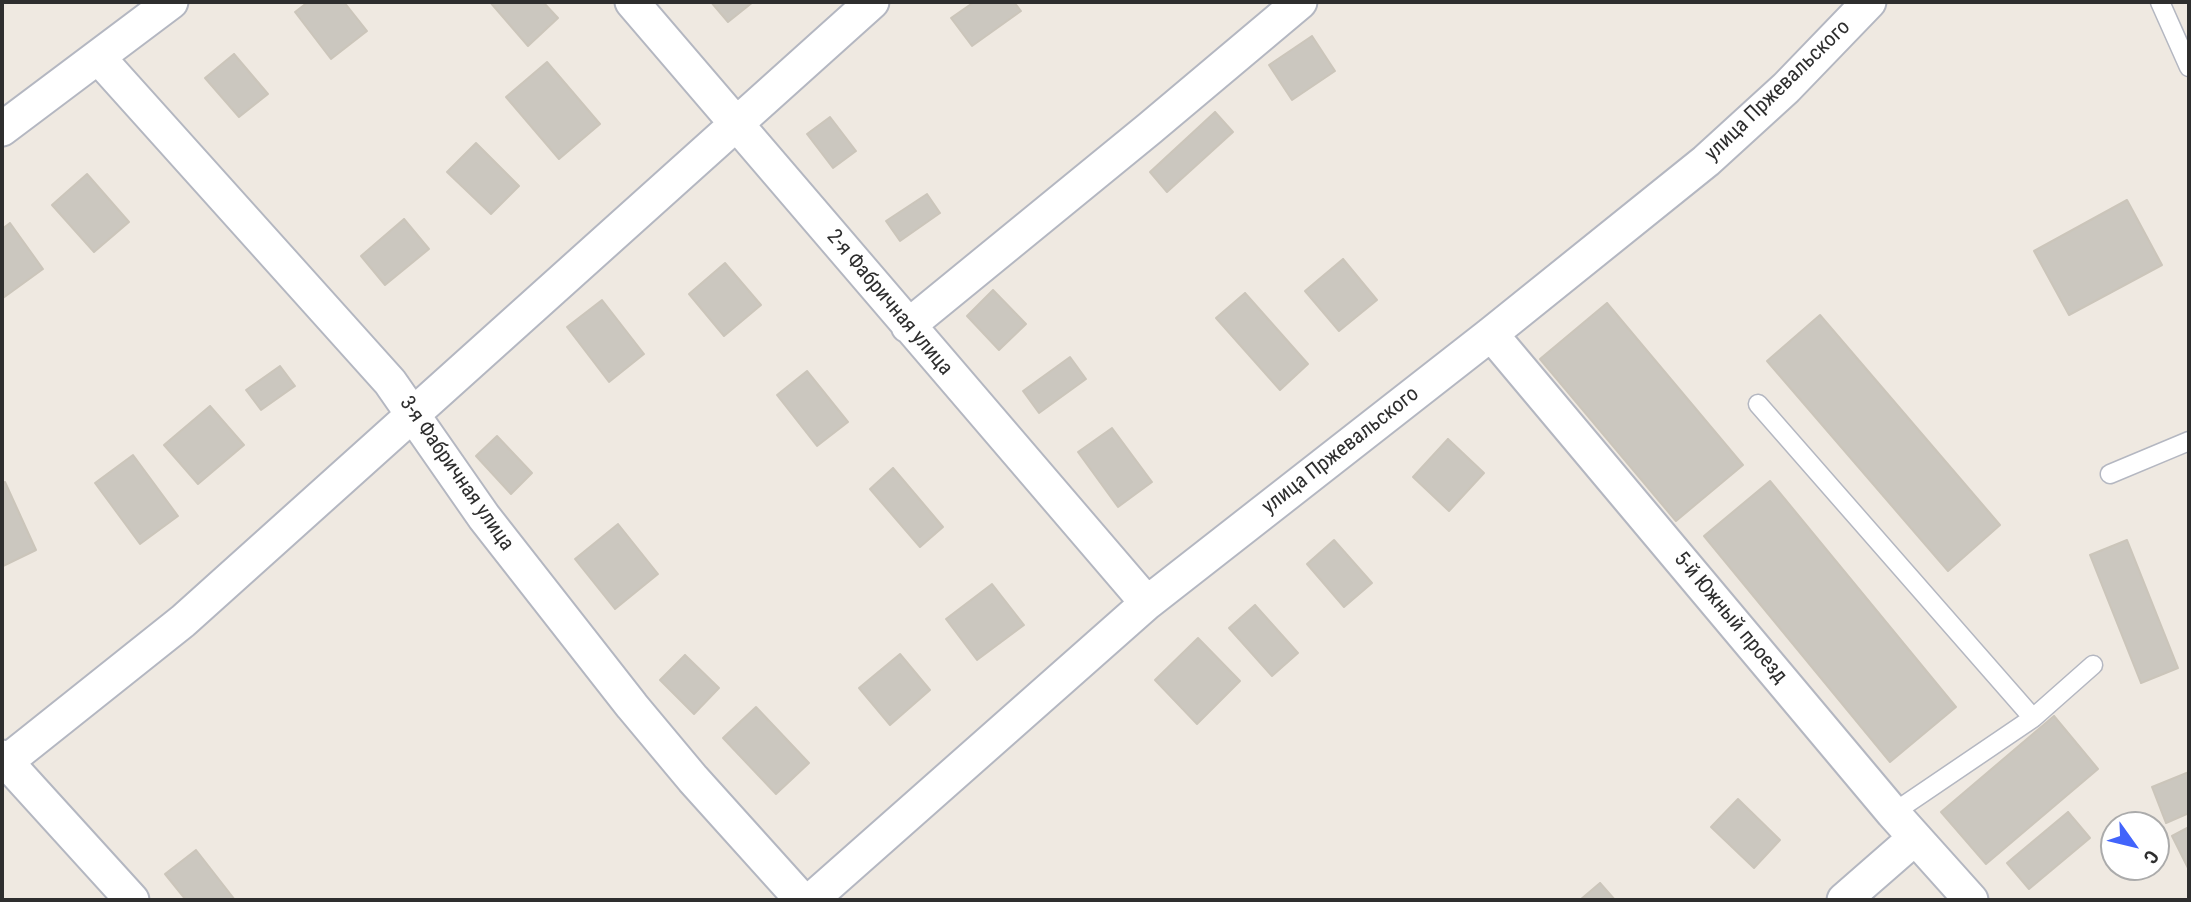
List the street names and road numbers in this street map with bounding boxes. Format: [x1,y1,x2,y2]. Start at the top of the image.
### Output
street label: улица Пржевальского [1700,15,1856,167]
street label: 2-я Фабричная улица [821,225,957,381]
street label: улица Пржевальского [1258,382,1424,520]
street label: 3-я Фабричная улица [393,392,519,556]
street label: 5-й Южный проезд [1668,547,1792,689]

